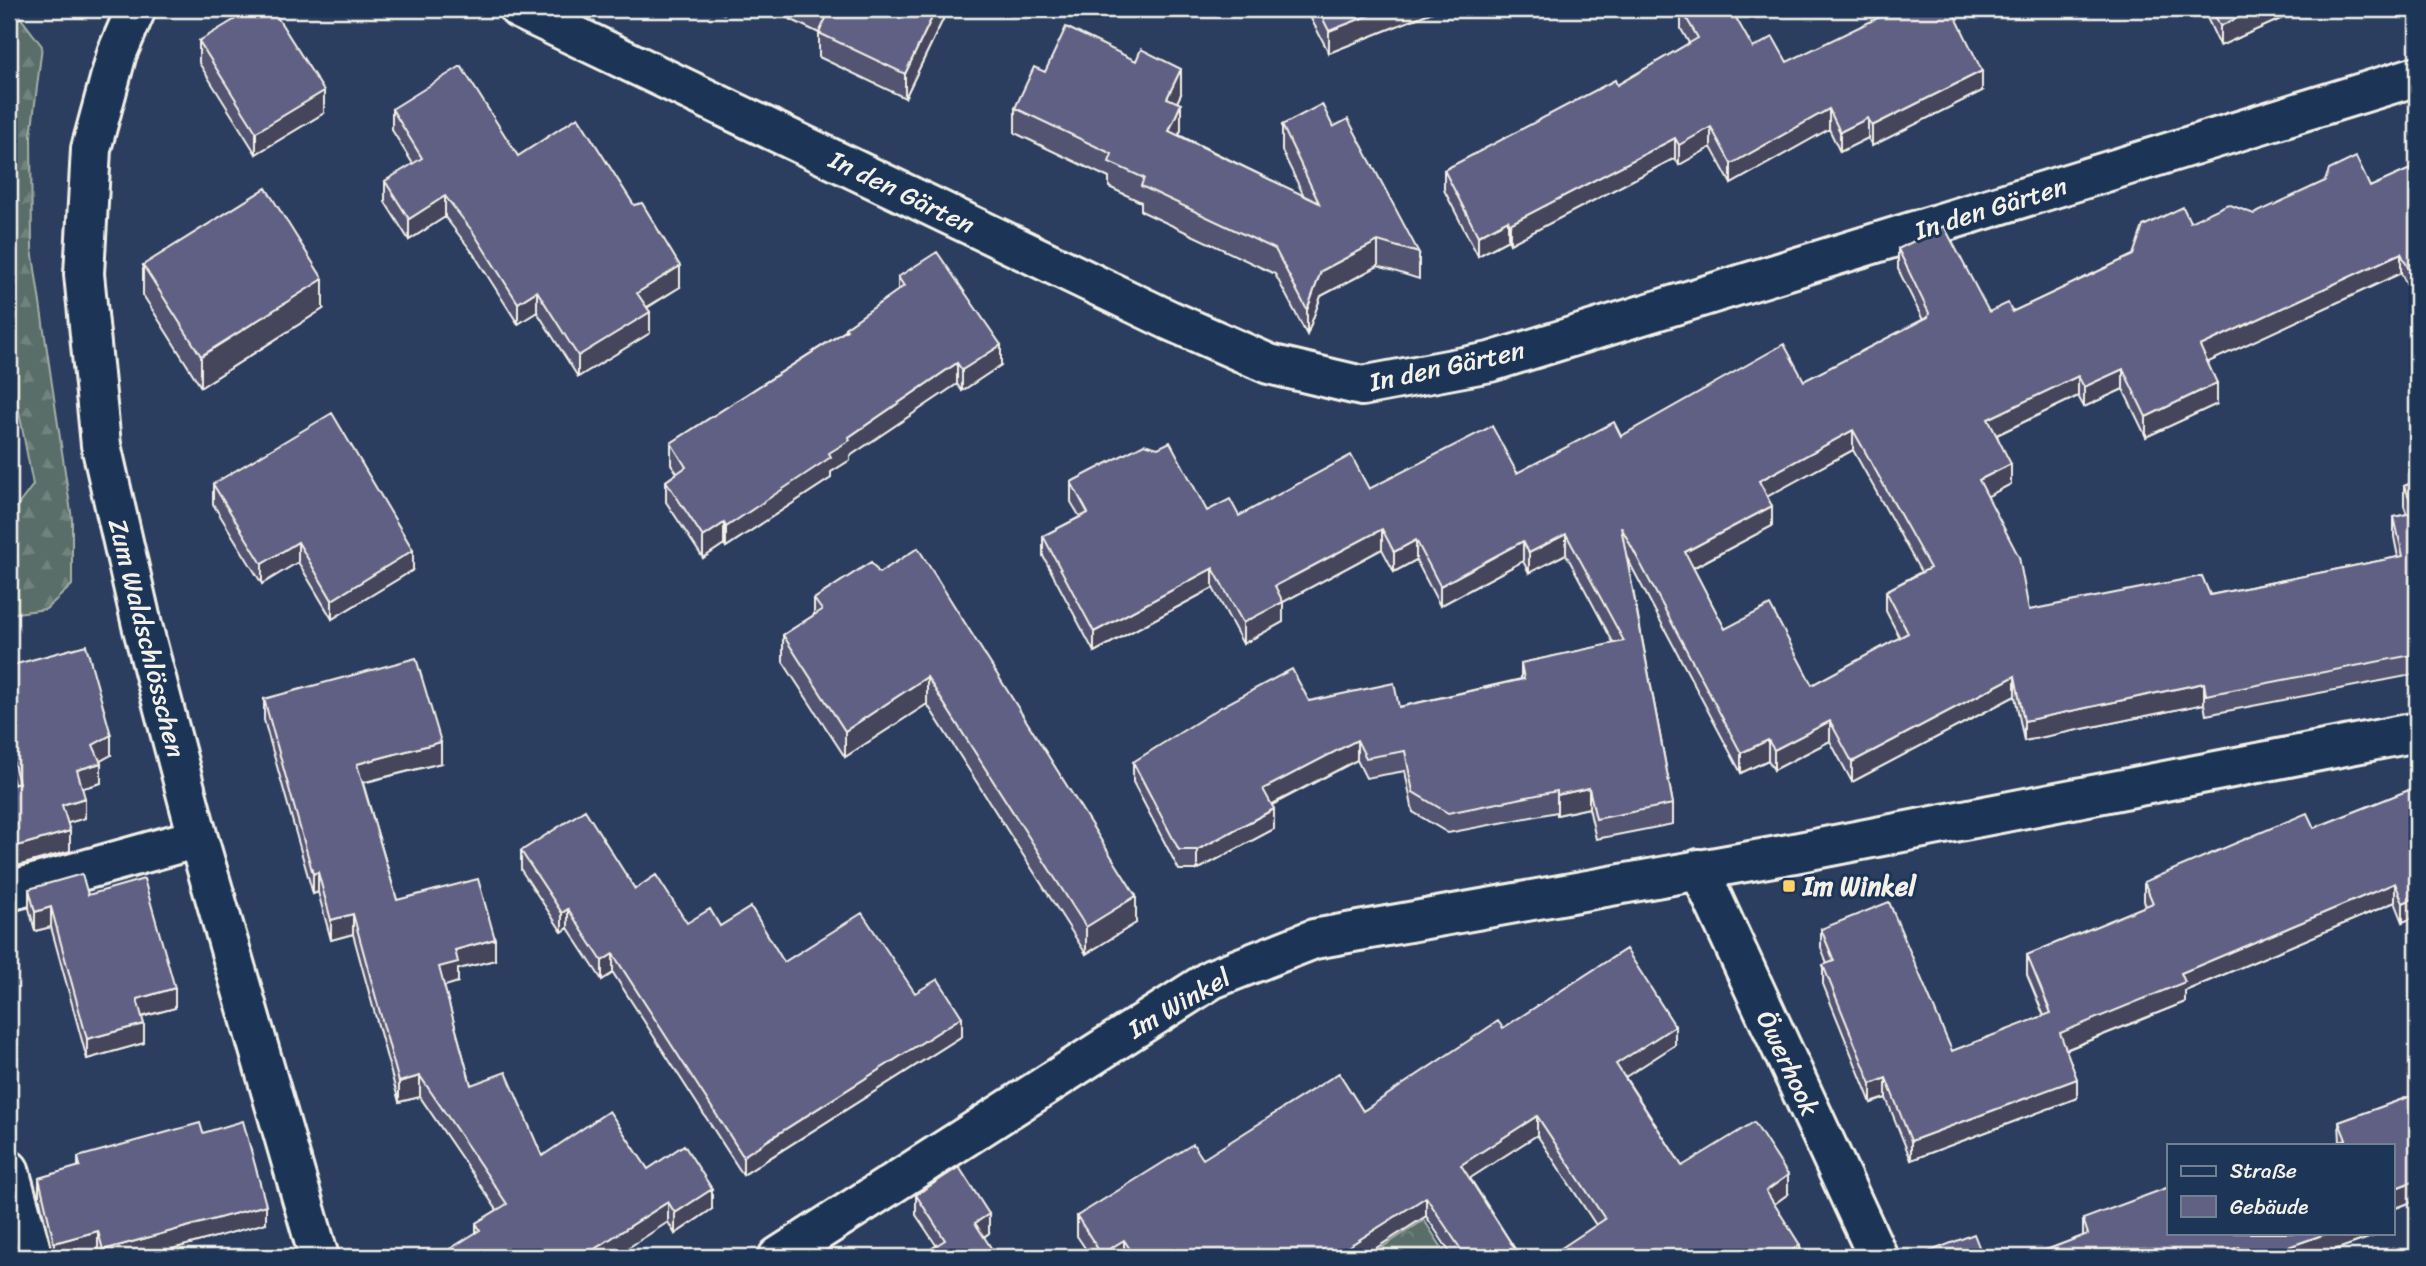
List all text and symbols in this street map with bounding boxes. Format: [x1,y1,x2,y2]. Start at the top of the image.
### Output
street label: In den Gärten [820,136,983,247]
street label: In den Gärten [1908,163,2073,253]
street label: In den Gärten [1364,327,1529,405]
street label: Zum Waldschlösschen [95,513,199,763]
place label: Im Winkel [1801,863,1917,909]
marker: Im Winkel [1781,878,1797,894]
street label: Im Winkel [1118,955,1240,1052]
street label: Öwerhook [1743,1002,1833,1124]
legend [2167,1144,2394,1234]
text: Straße [2230,1152,2297,1190]
text: Gebäude [2230,1188,2308,1226]

